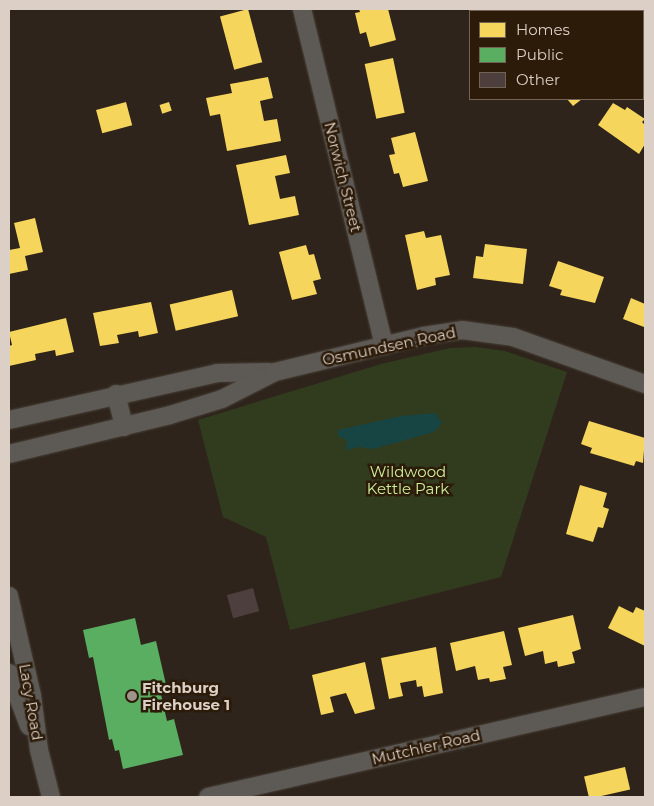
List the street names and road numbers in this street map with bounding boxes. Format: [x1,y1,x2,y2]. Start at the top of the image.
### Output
street label: Norwich Street [321,120,365,234]
street label: Osmundsen Road [321,323,457,369]
street label: Lacy Road [15,662,47,742]
street label: Mutchler Road [370,726,482,768]

